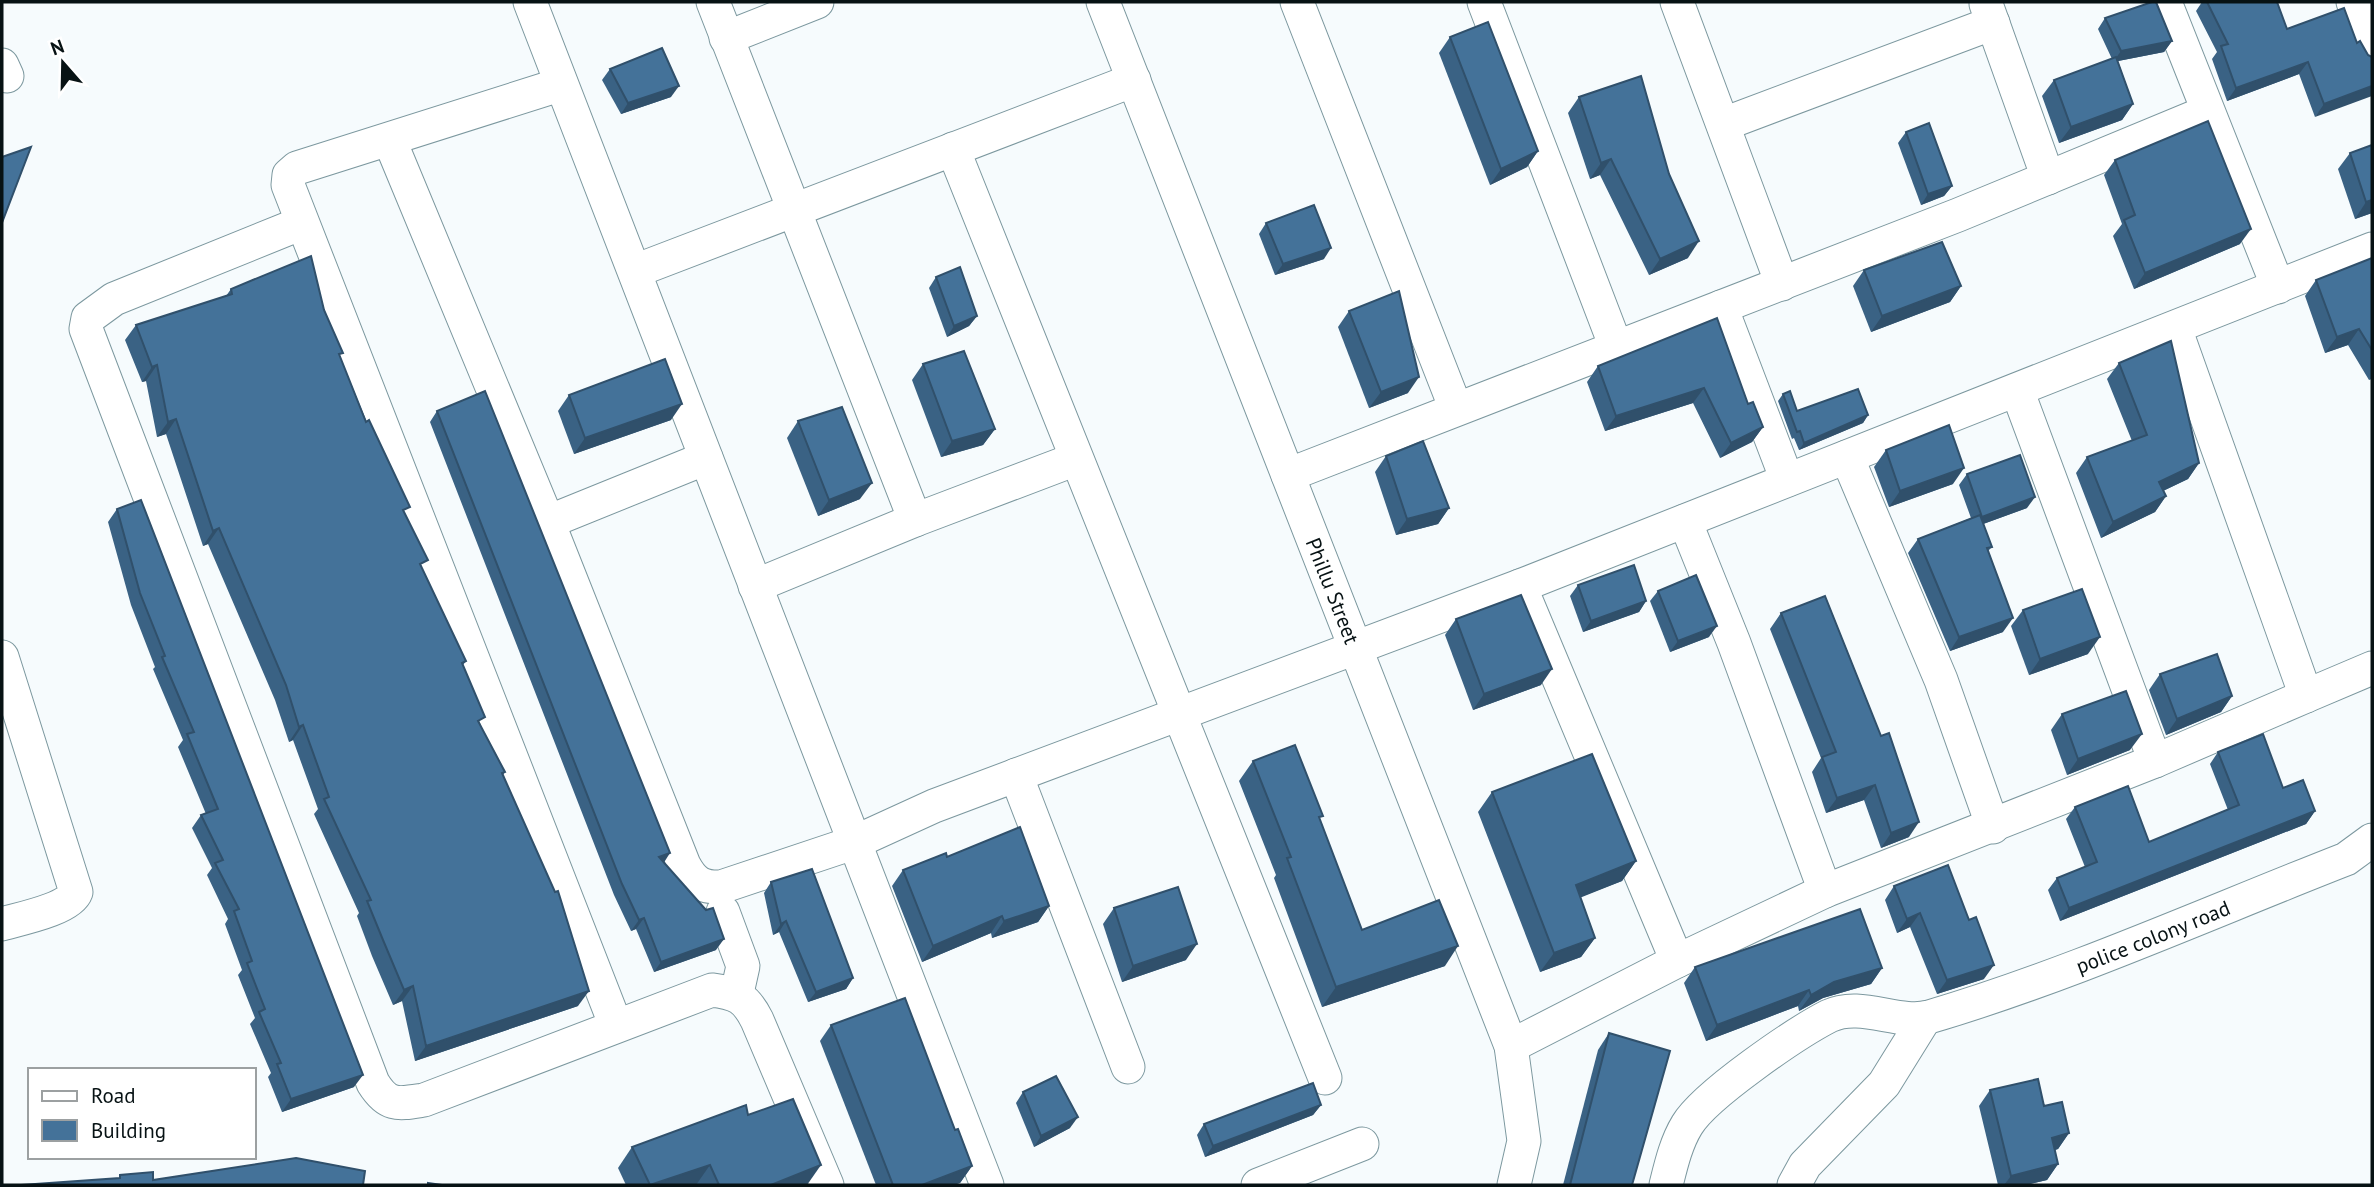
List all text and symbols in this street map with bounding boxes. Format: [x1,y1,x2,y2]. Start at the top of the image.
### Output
north arrow [28,28,98,98]
text: N [47,34,67,60]
street label: Phillu Street [1300,534,1366,648]
street label: police colony road [2072,894,2234,979]
legend [28,1068,256,1159]
text: Road [91,1082,135,1109]
text: Building [91,1117,166,1144]

